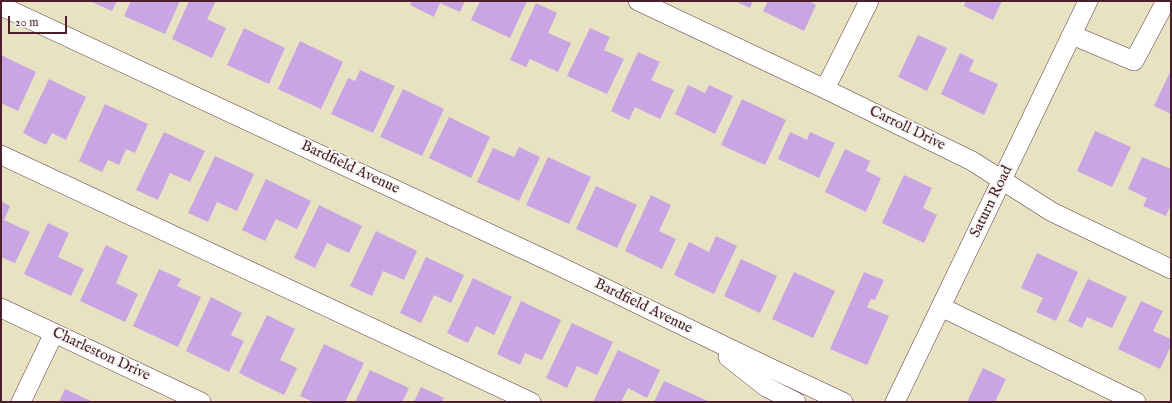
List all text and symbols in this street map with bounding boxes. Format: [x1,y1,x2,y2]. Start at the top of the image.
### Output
scale bar [10,8,69,34]
text: 20 m [15,15,38,30]
street label: Carroll Drive [866,103,948,155]
street label: Bardfield Avenue [298,137,402,199]
street label: Saturn Road [967,163,1017,241]
street label: Bardfield Avenue [591,276,695,338]
street label: Charleston Drive [49,324,153,386]

